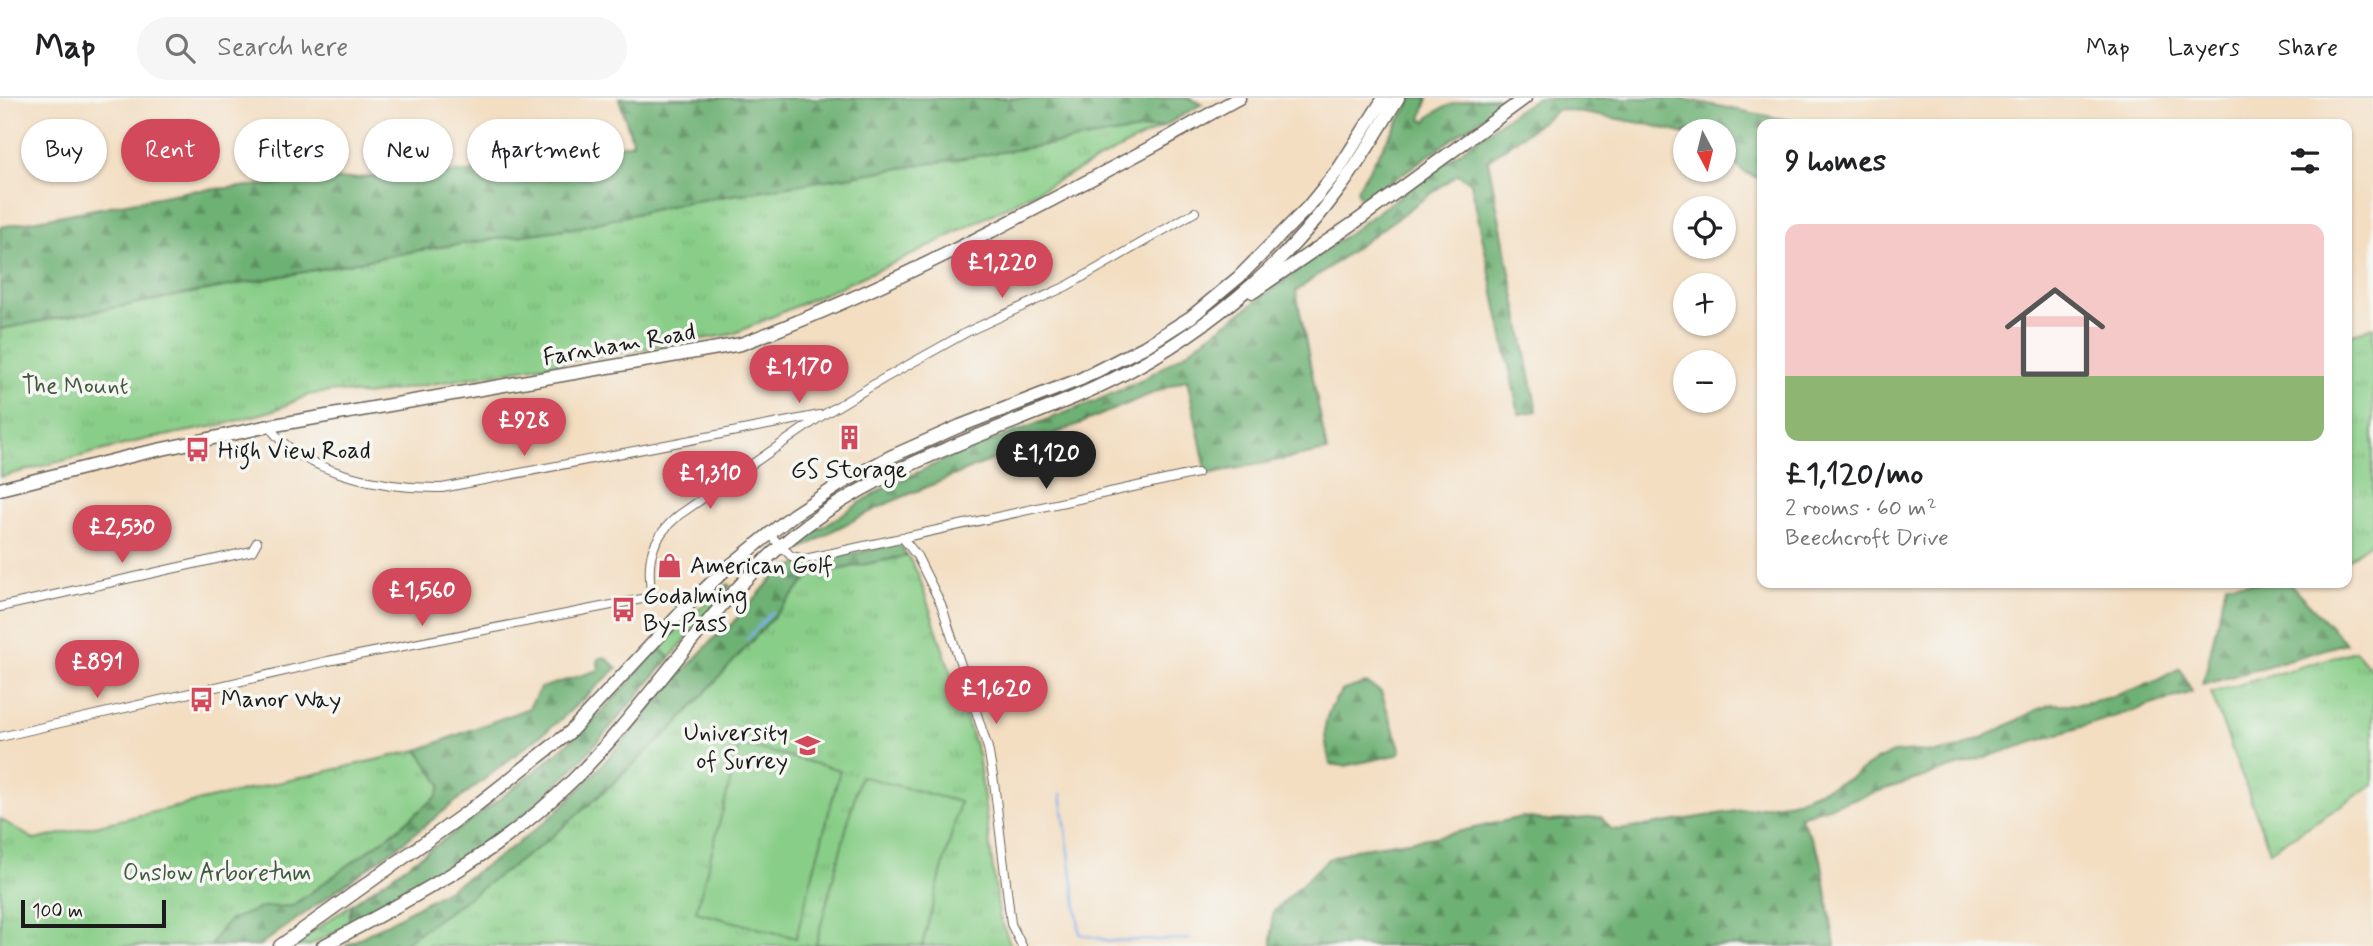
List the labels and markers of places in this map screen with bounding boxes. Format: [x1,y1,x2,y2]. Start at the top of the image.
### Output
pin: £1,220 [945,240,1059,300]
pin: £1,170 [742,345,856,405]
pin: £928 [483,398,565,458]
building icon: GS Storage [835,424,863,452]
pin: £1,120 [989,432,1103,491]
bus stop icon: High View Road [184,436,212,464]
place label: High View Road [218,436,371,470]
pin: £1,310 [653,452,767,511]
place label: GS Storage [791,455,907,488]
pin: £2,530 [65,505,179,565]
shop icon: American Golf [656,551,684,579]
place label: American Golf [690,551,833,582]
pin: £1,560 [365,568,479,628]
place label: Godalming By-Pass [643,581,748,640]
bus stop icon: Godalming By-Pass [609,595,637,623]
pin: £891 [56,640,138,700]
pin: £1,620 [939,666,1053,726]
bus stop icon: Manor Way [187,685,215,713]
place label: Manor Way [221,685,341,716]
place label: University of Surrey [684,718,788,777]
school or university icon: University of Surrey [794,732,822,760]

